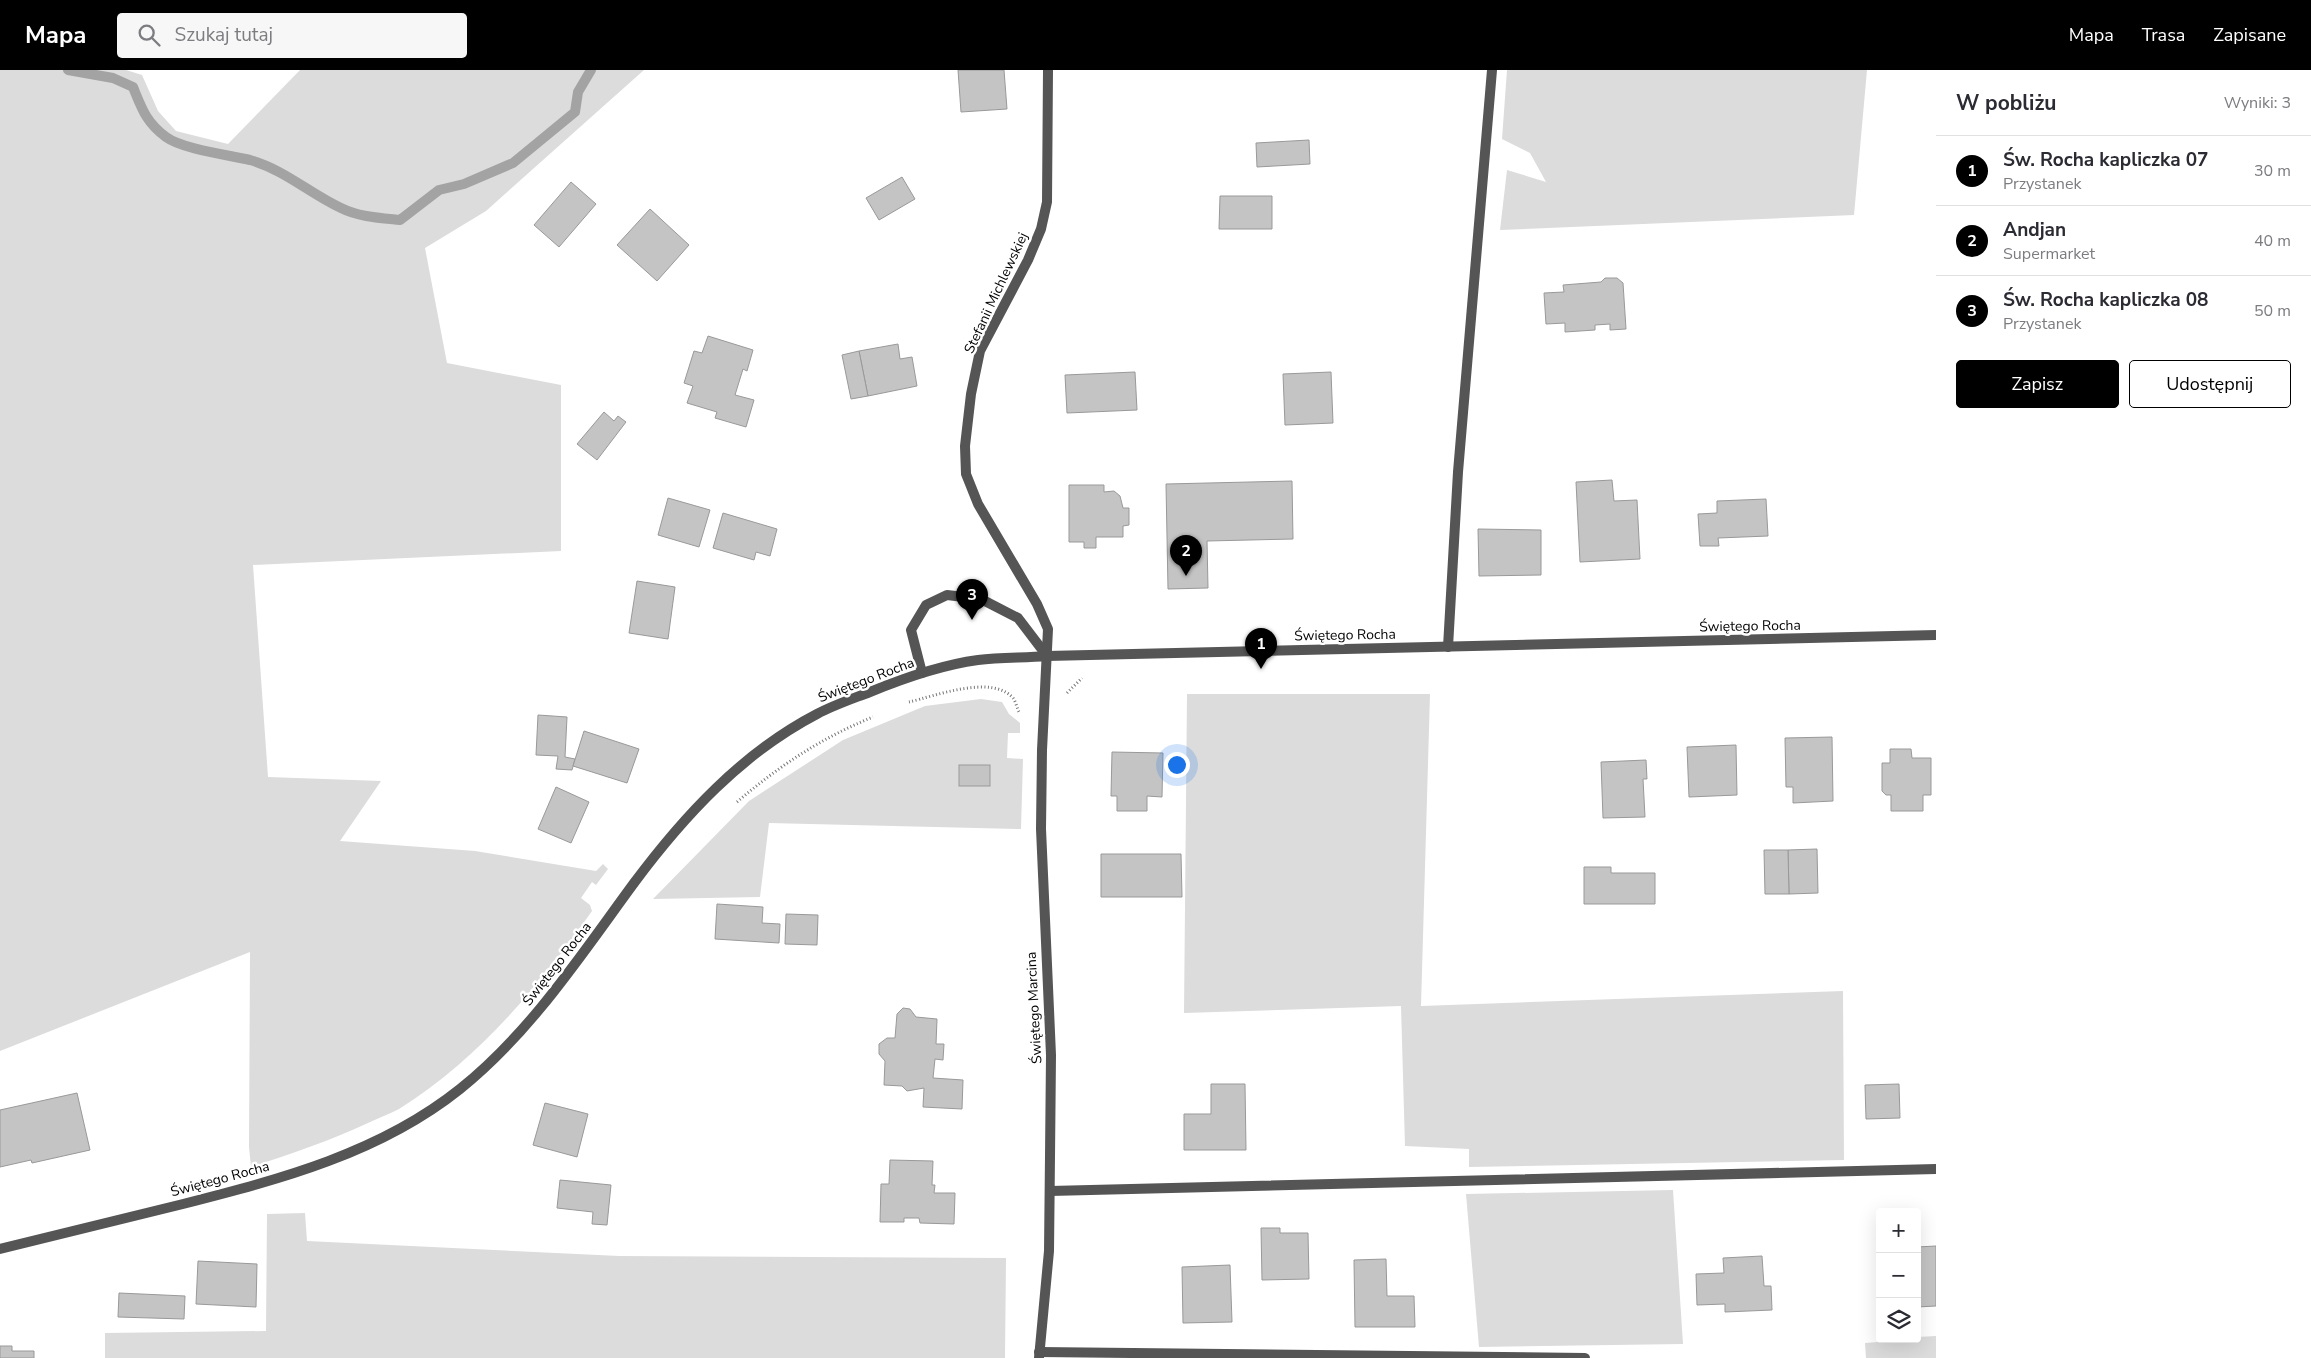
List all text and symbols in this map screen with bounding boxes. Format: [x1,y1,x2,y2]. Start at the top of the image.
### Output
search box [117,13,467,58]
text: Mapa [25,19,87,51]
icon: search [135,21,163,49]
text: Szukaj tutaj [175,22,273,48]
text: Mapa [2069,23,2114,47]
text: Trasa [2142,23,2185,47]
text: Zapisane [2213,23,2286,47]
text: W pobliżu [1956,89,2057,117]
text: Wyniki: 3 [2224,92,2291,114]
text: Św. Rocha kapliczka 07 [2003,147,2209,173]
text: 1 [1967,160,1977,182]
text: 30 m [2254,160,2291,182]
text: Przystanek [2003,173,2081,195]
text: Andjan [2003,217,2066,243]
street label: Stefanii Michlewskiej [960,229,1032,357]
text: 2 [1967,230,1977,252]
text: 40 m [2254,230,2291,252]
text: Supermarket [2003,243,2095,265]
text: Św. Rocha kapliczka 08 [2003,287,2209,313]
text: 3 [1967,300,1977,322]
text: 50 m [2254,300,2291,322]
text: Przystanek [2003,313,2081,335]
button: Zapisz [1956,360,2119,408]
button: Udostępnij [2129,360,2291,408]
pin: 2 [1170,535,1202,576]
pin: 3 [956,579,988,620]
street label: Świętego Rocha [1699,616,1801,636]
street label: Świętego Rocha [1294,625,1396,645]
pin: 1 [1245,628,1277,669]
street label: Świętego Rocha [815,653,917,707]
your location [1164,752,1190,778]
street label: Świętego Rocha [518,918,596,1010]
street label: Świętego Marcina [1022,951,1046,1065]
street label: Świętego Rocha [168,1157,272,1201]
map controls [1876,1208,1921,1343]
button: + [1876,1208,1921,1253]
button: − [1876,1253,1921,1298]
button: layers [1876,1298,1921,1343]

